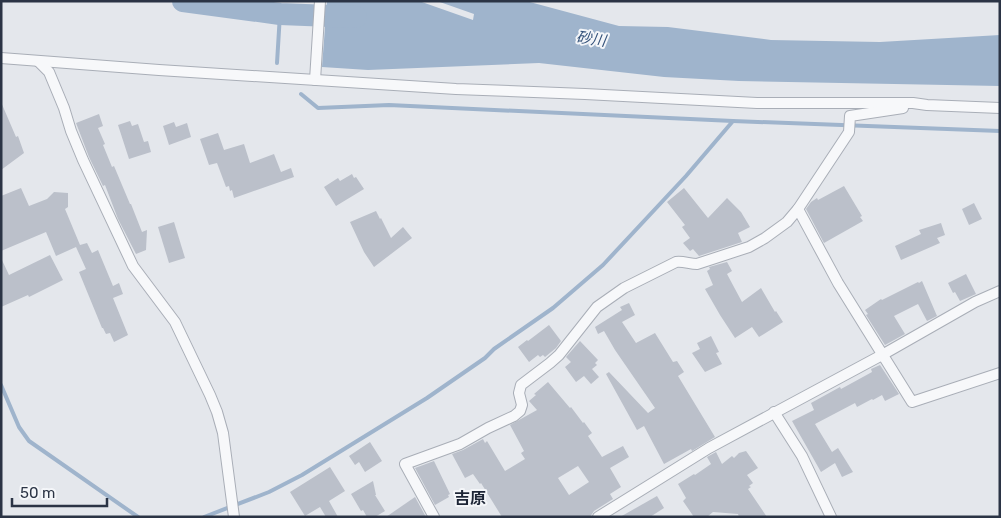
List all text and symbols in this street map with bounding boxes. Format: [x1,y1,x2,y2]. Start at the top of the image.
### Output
water label: 砂川 [575,28,609,50]
scale bar [12,476,108,508]
text: 50 m [20,484,55,502]
district label: 吉原 [454,489,486,508]

